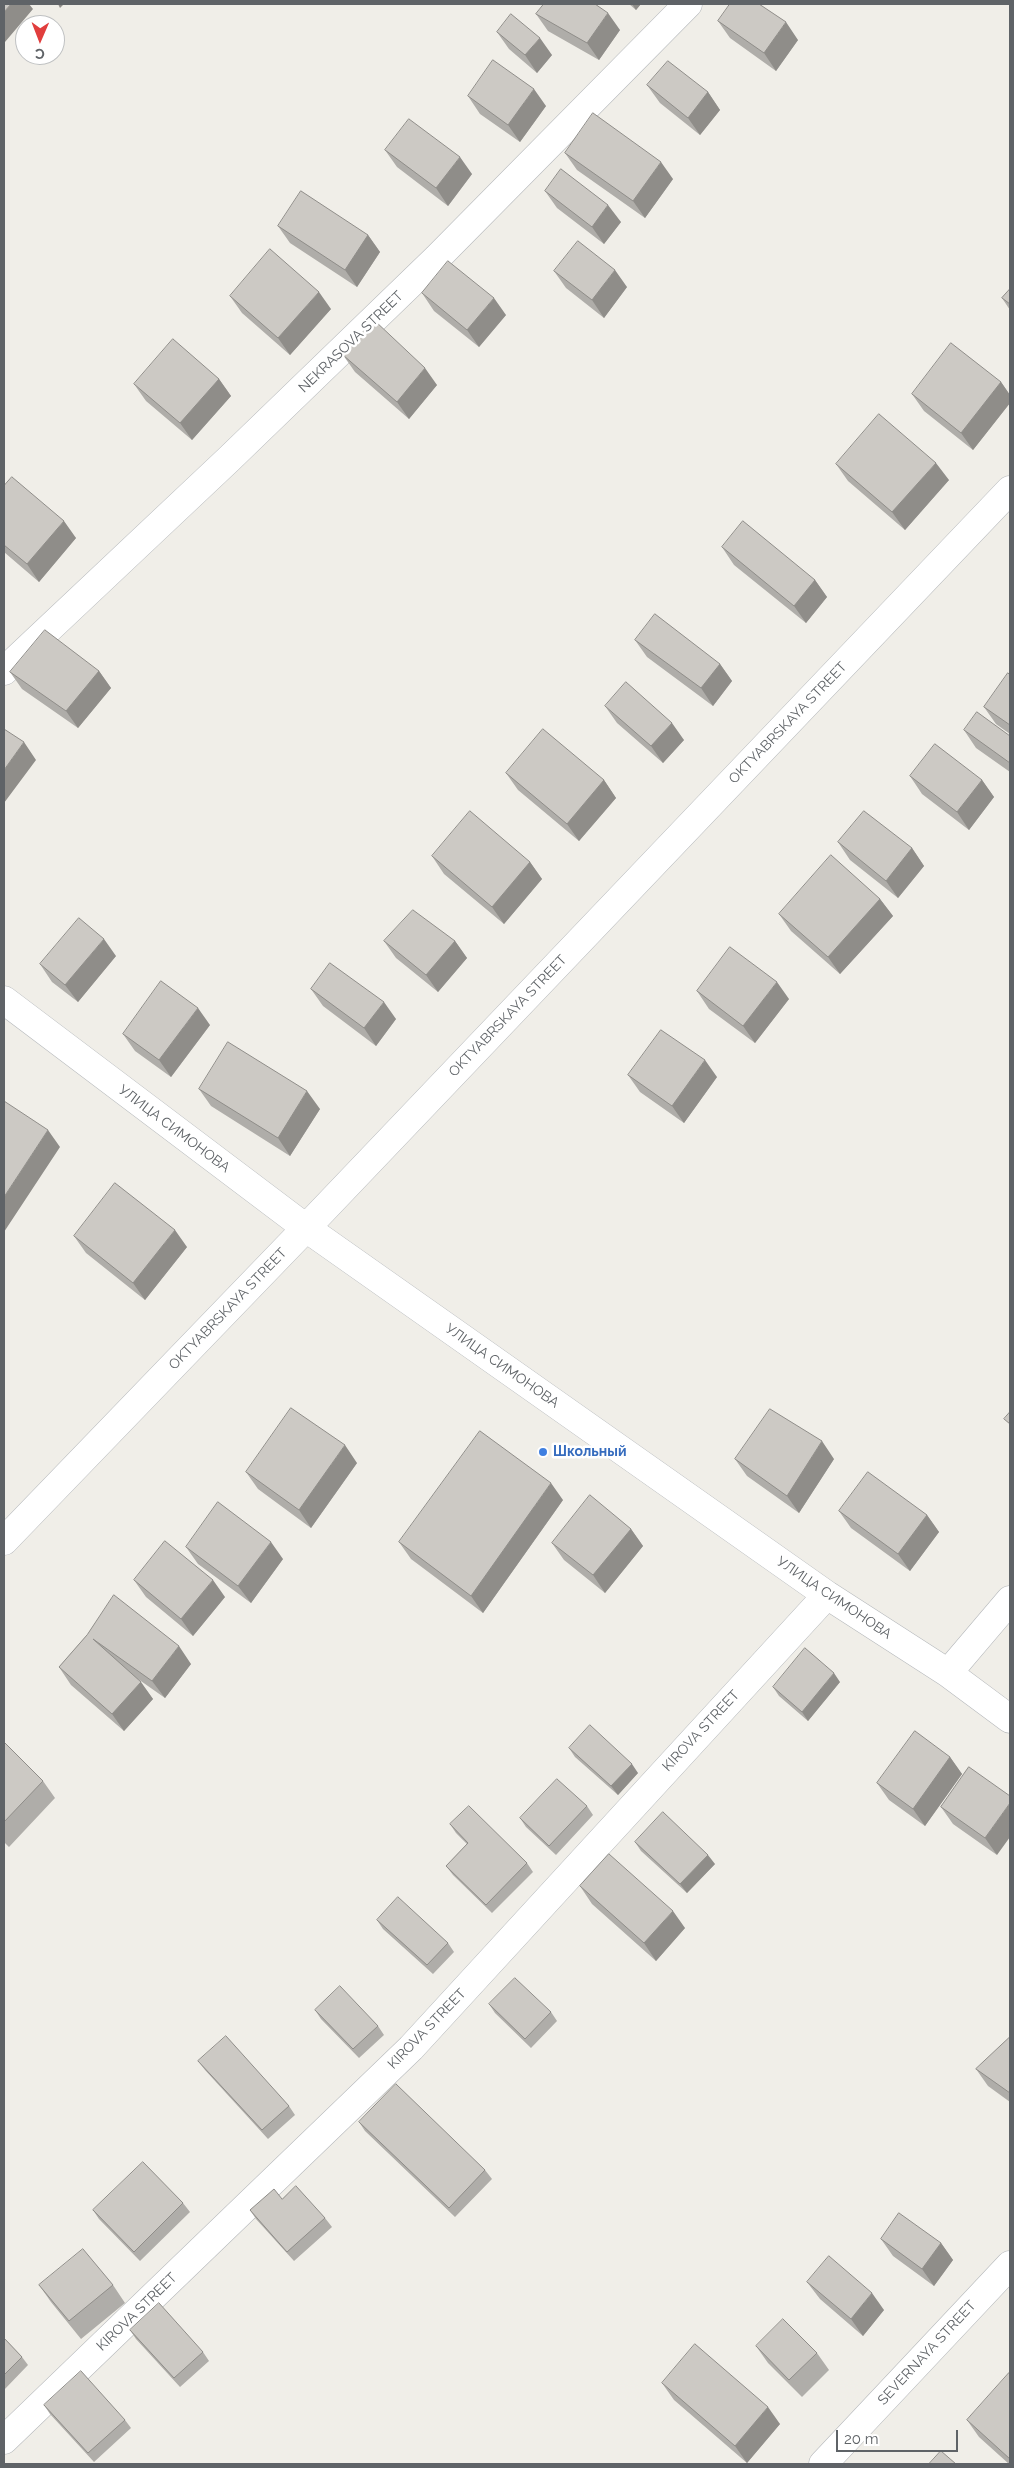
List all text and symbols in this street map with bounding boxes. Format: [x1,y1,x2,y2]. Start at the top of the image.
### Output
north arrow [15,15,65,65]
text: С [35,46,45,62]
street label: NEKRASOVA STREET [295,288,407,396]
street label: OKTYABRSKAYA STREET [725,659,851,787]
street label: OKTYABRSKAYA STREET [445,952,571,1080]
street label: УЛИЦА СИМОНОВА [115,1082,233,1176]
street label: OKTYABRSKAYA STREET [165,1245,291,1373]
street label: УЛИЦА СИМОНОВА [442,1320,562,1412]
place label: Школьный [553,1444,626,1460]
marker: Школьный [537,1446,549,1458]
street label: УЛИЦА СИМОНОВА [773,1553,895,1643]
street label: KIROVA STREET [659,1687,743,1775]
street label: KIROVA STREET [384,1985,470,2073]
street label: KIROVA STREET [93,2269,181,2355]
street label: SEVERNAYA STREET [874,2297,980,2409]
scale bar [839,2420,962,2452]
text: 20 m [844,2430,879,2448]

